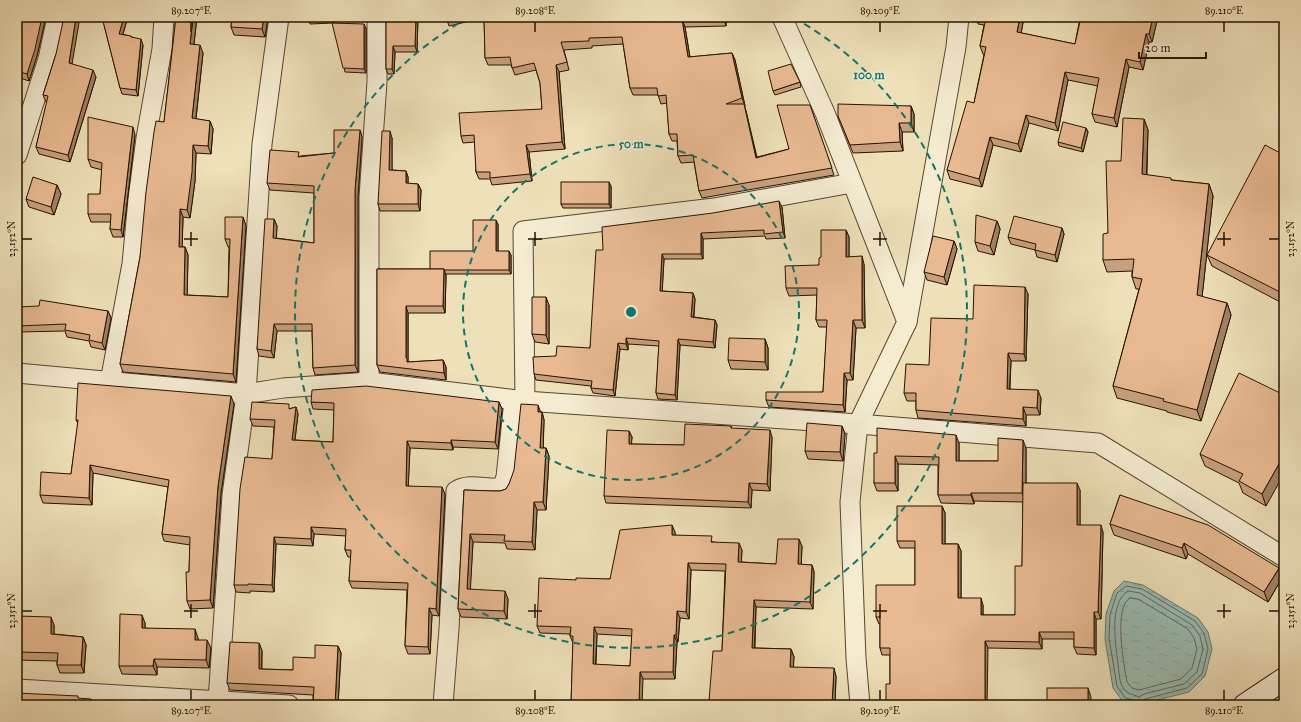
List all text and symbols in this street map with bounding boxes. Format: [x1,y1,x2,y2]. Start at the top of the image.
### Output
text: 89.207°E [171,5,211,17]
text: 89.208°E [515,5,555,17]
text: 89.209°E [860,5,900,17]
text: 89.210°E [1205,5,1243,17]
scale bar [1139,34,1206,60]
text: 20 m [1145,41,1171,55]
text: 100 m [853,68,886,82]
text: 50 m [618,137,645,151]
text: 23.152°N [6,220,18,257]
text: 23.152°N [1285,220,1297,257]
centre of rings [624,305,638,319]
text: 23.151°N [6,593,18,629]
text: 23.151°N [1285,593,1297,629]
text: 89.207°E [171,705,211,717]
text: 89.208°E [515,705,555,717]
text: 89.209°E [860,705,900,717]
text: 89.210°E [1205,705,1243,717]

